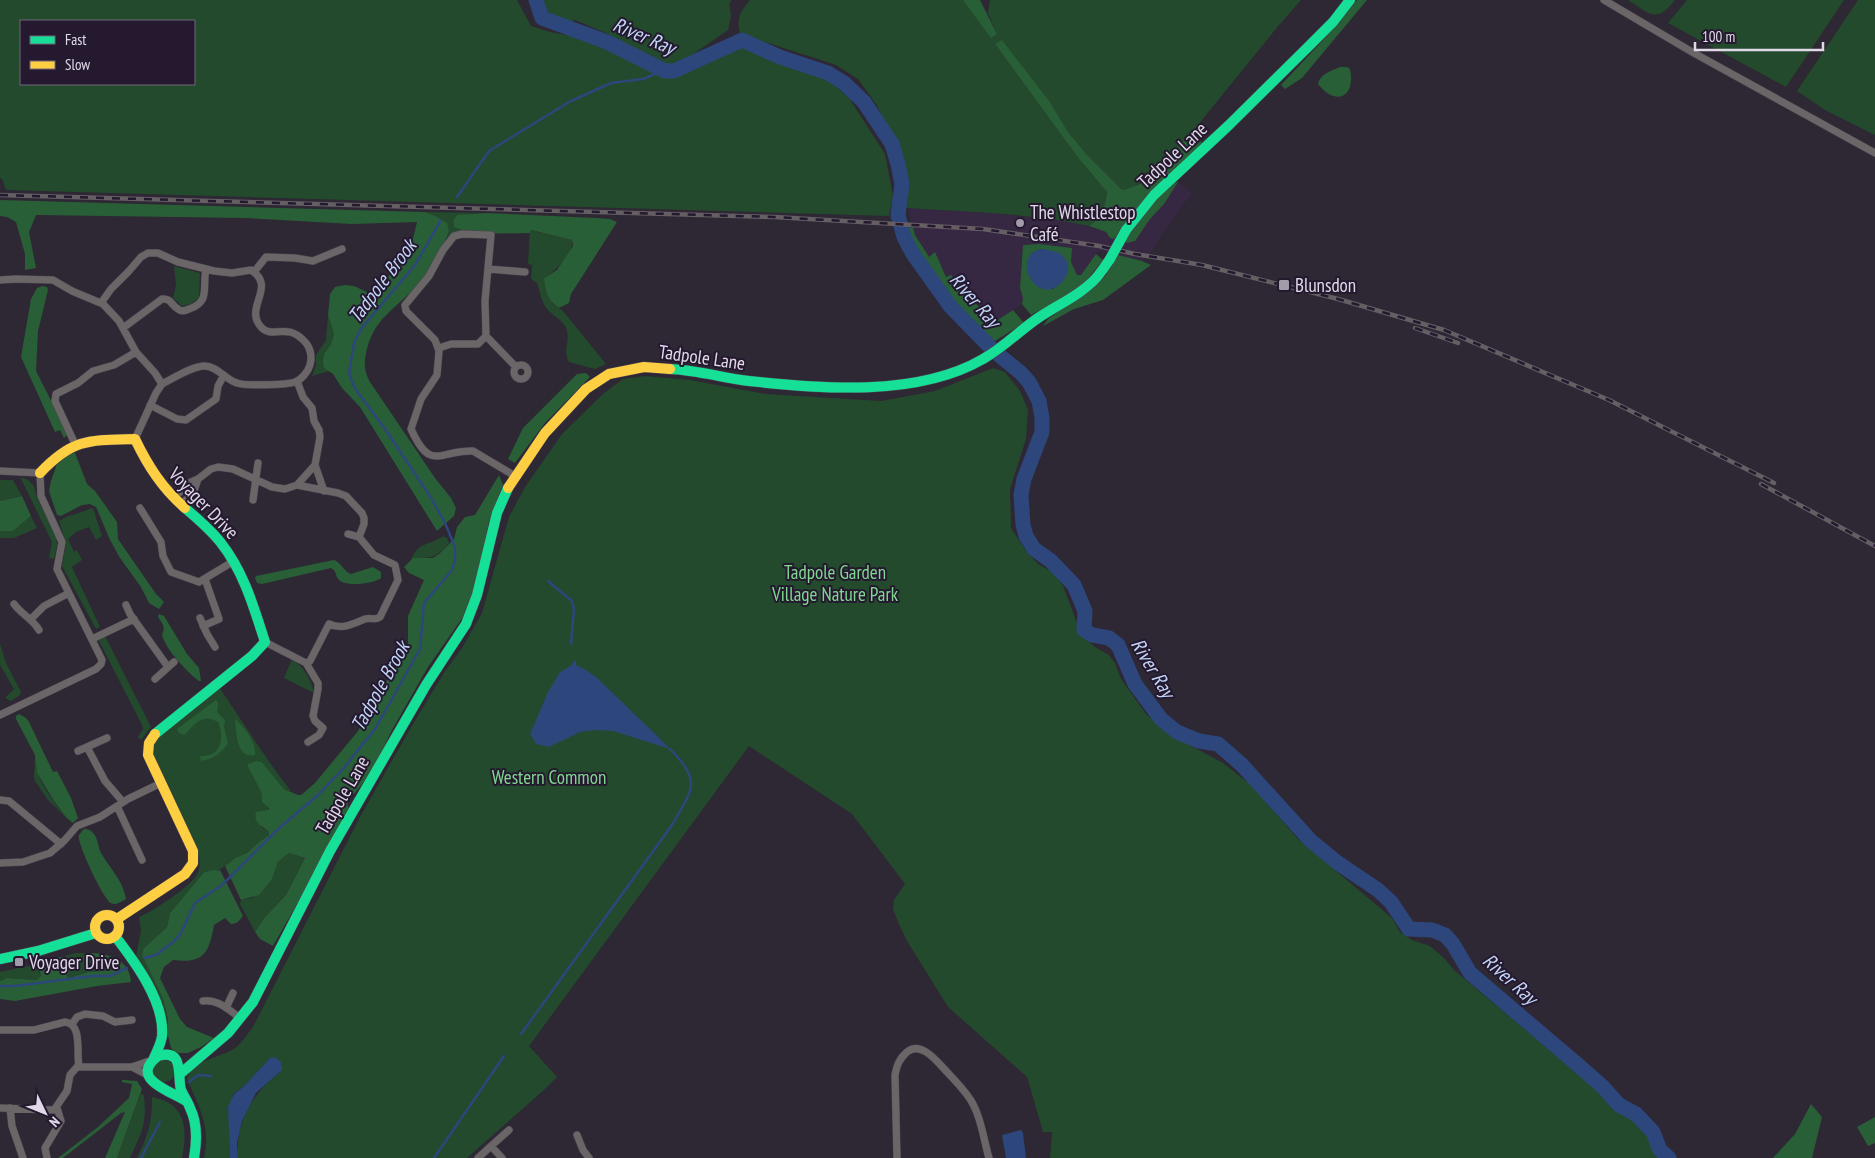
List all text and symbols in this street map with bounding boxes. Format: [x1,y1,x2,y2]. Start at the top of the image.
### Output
water label: River Ray [609,11,681,62]
legend [20,20,195,85]
scale bar [1695,20,1822,52]
text: 100 m [1702,27,1735,46]
text: Fast [65,30,86,49]
text: Slow [65,55,90,74]
street label: Tadpole Lane [1132,116,1212,193]
place label: The Whistlestop Café [1030,200,1136,246]
marker: The Whistlestop Café [1014,217,1026,229]
water label: Tadpole Brook [342,232,423,328]
water label: River Ray [944,267,1008,335]
place label: Blunsdon [1295,273,1356,297]
marker: Blunsdon [1277,278,1291,292]
street label: Tadpole Lane [657,339,747,375]
street label: Voyager Drive [163,461,244,544]
park label: Tadpole Garden Village Nature Park [771,560,899,606]
water label: River Ray [1125,634,1182,705]
water label: Tadpole Brook [345,635,416,735]
street label: Tadpole Lane [310,751,374,839]
park label: Western Common [492,765,606,789]
water label: River Ray [1477,948,1545,1012]
place label: Voyager Drive [28,950,120,974]
marker: Voyager Drive [13,956,25,968]
north arrow [20,1088,70,1138]
text: N [45,1113,64,1131]

